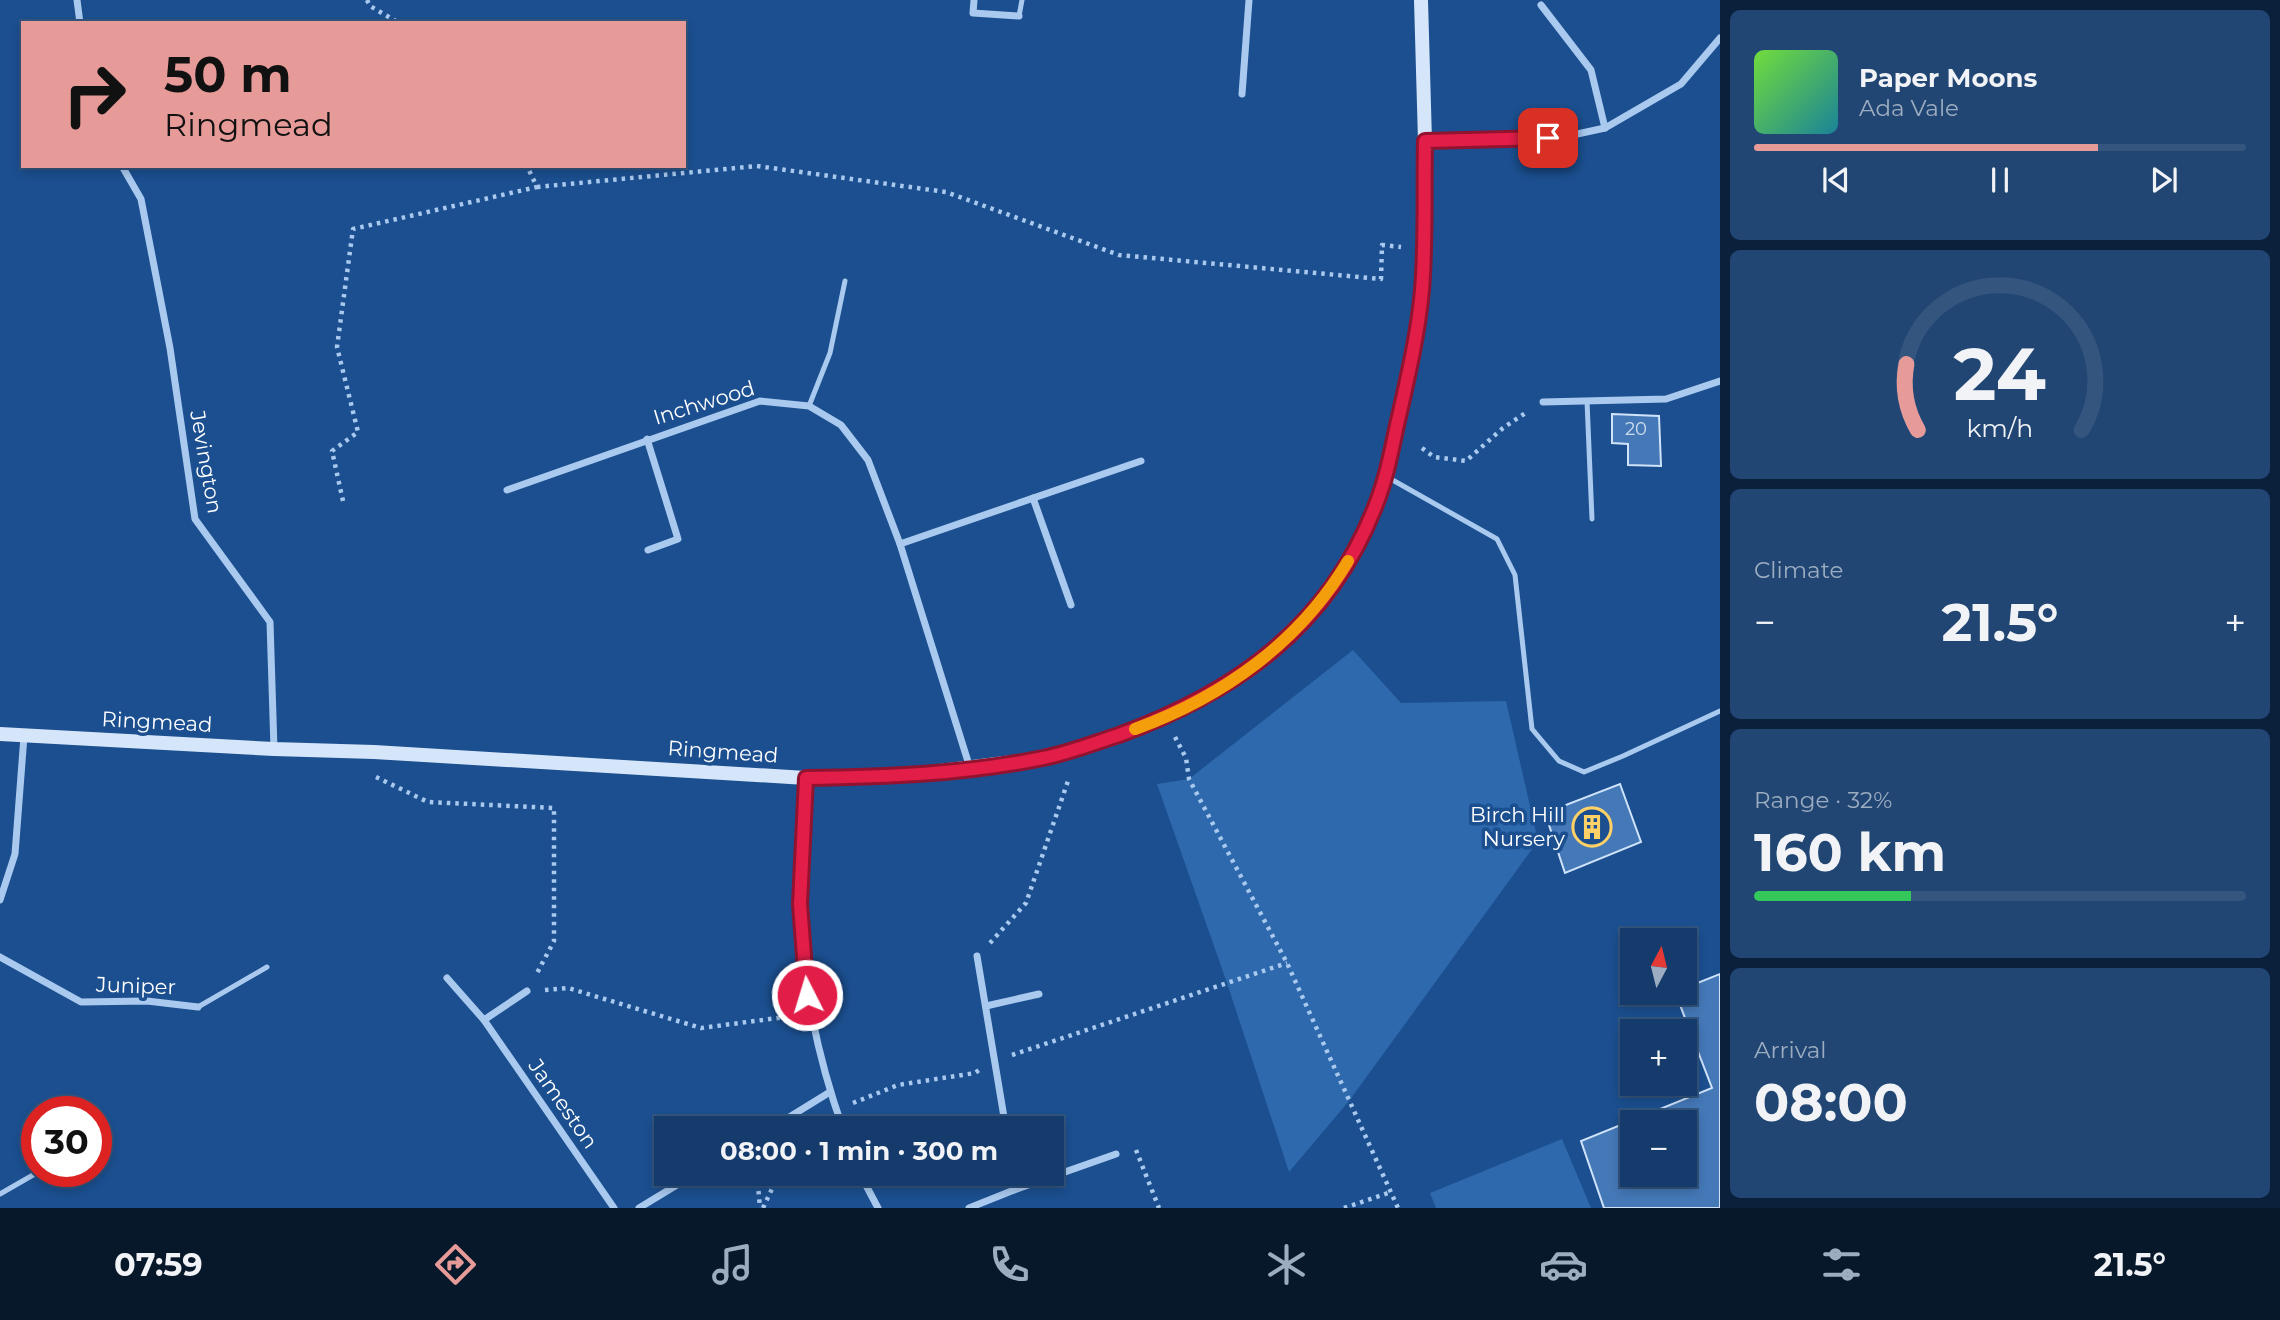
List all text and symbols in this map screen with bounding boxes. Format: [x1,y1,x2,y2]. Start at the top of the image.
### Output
text: 50 m [164,45,292,104]
icon: right [49,49,140,140]
text: Paper Moons [1859,62,2037,94]
text: Ada Vale [1859,94,1959,122]
text: Ringmead [164,105,333,144]
pin [1518,108,1578,168]
icon: arrive [1529,119,1567,157]
icon: previous [1817,161,1855,199]
icon: pause [1981,161,2019,199]
icon: next [2145,161,2183,199]
text: 24 [1954,331,2046,419]
street label: Inchwood [650,375,758,430]
street label: Jevington [185,407,228,515]
text: km/h [1967,413,2033,443]
house number: 20 [1625,418,1647,440]
text: Climate [1754,556,1843,584]
text: 21.5° [1941,591,2059,654]
text: − [1754,599,1776,646]
text: + [2224,599,2246,646]
street label: Ringmead [101,706,213,737]
street label: Ringmead [667,735,779,768]
text: Range · 32% [1754,786,1892,814]
place label: Birch Hill Nursery [1470,802,1566,851]
building icon: Birch Hill Nursery [1571,806,1613,848]
text: 160 km [1754,821,1946,884]
north arrow [1620,928,1698,1004]
map controls [1620,928,1697,1187]
position arrow [770,958,844,1032]
street label: Juniper [95,972,176,999]
button: + [1620,1019,1697,1096]
text: Arrival [1754,1036,1827,1064]
street label: Jameston [523,1053,603,1153]
text: 08:00 [1754,1071,1908,1134]
speed limit sign: 30 [21,1096,112,1187]
button: − [1620,1110,1697,1187]
text: 08:00 · 1 min · 300 m [720,1135,998,1167]
icon: directions [431,1240,480,1289]
icon: music [708,1240,757,1289]
icon: phone [985,1240,1034,1289]
icon: climate [1262,1240,1311,1289]
icon: car [1539,1240,1588,1289]
icon: filters [1817,1240,1866,1289]
text: 07:59 [114,1245,203,1284]
text: 21.5° [2094,1245,2166,1284]

